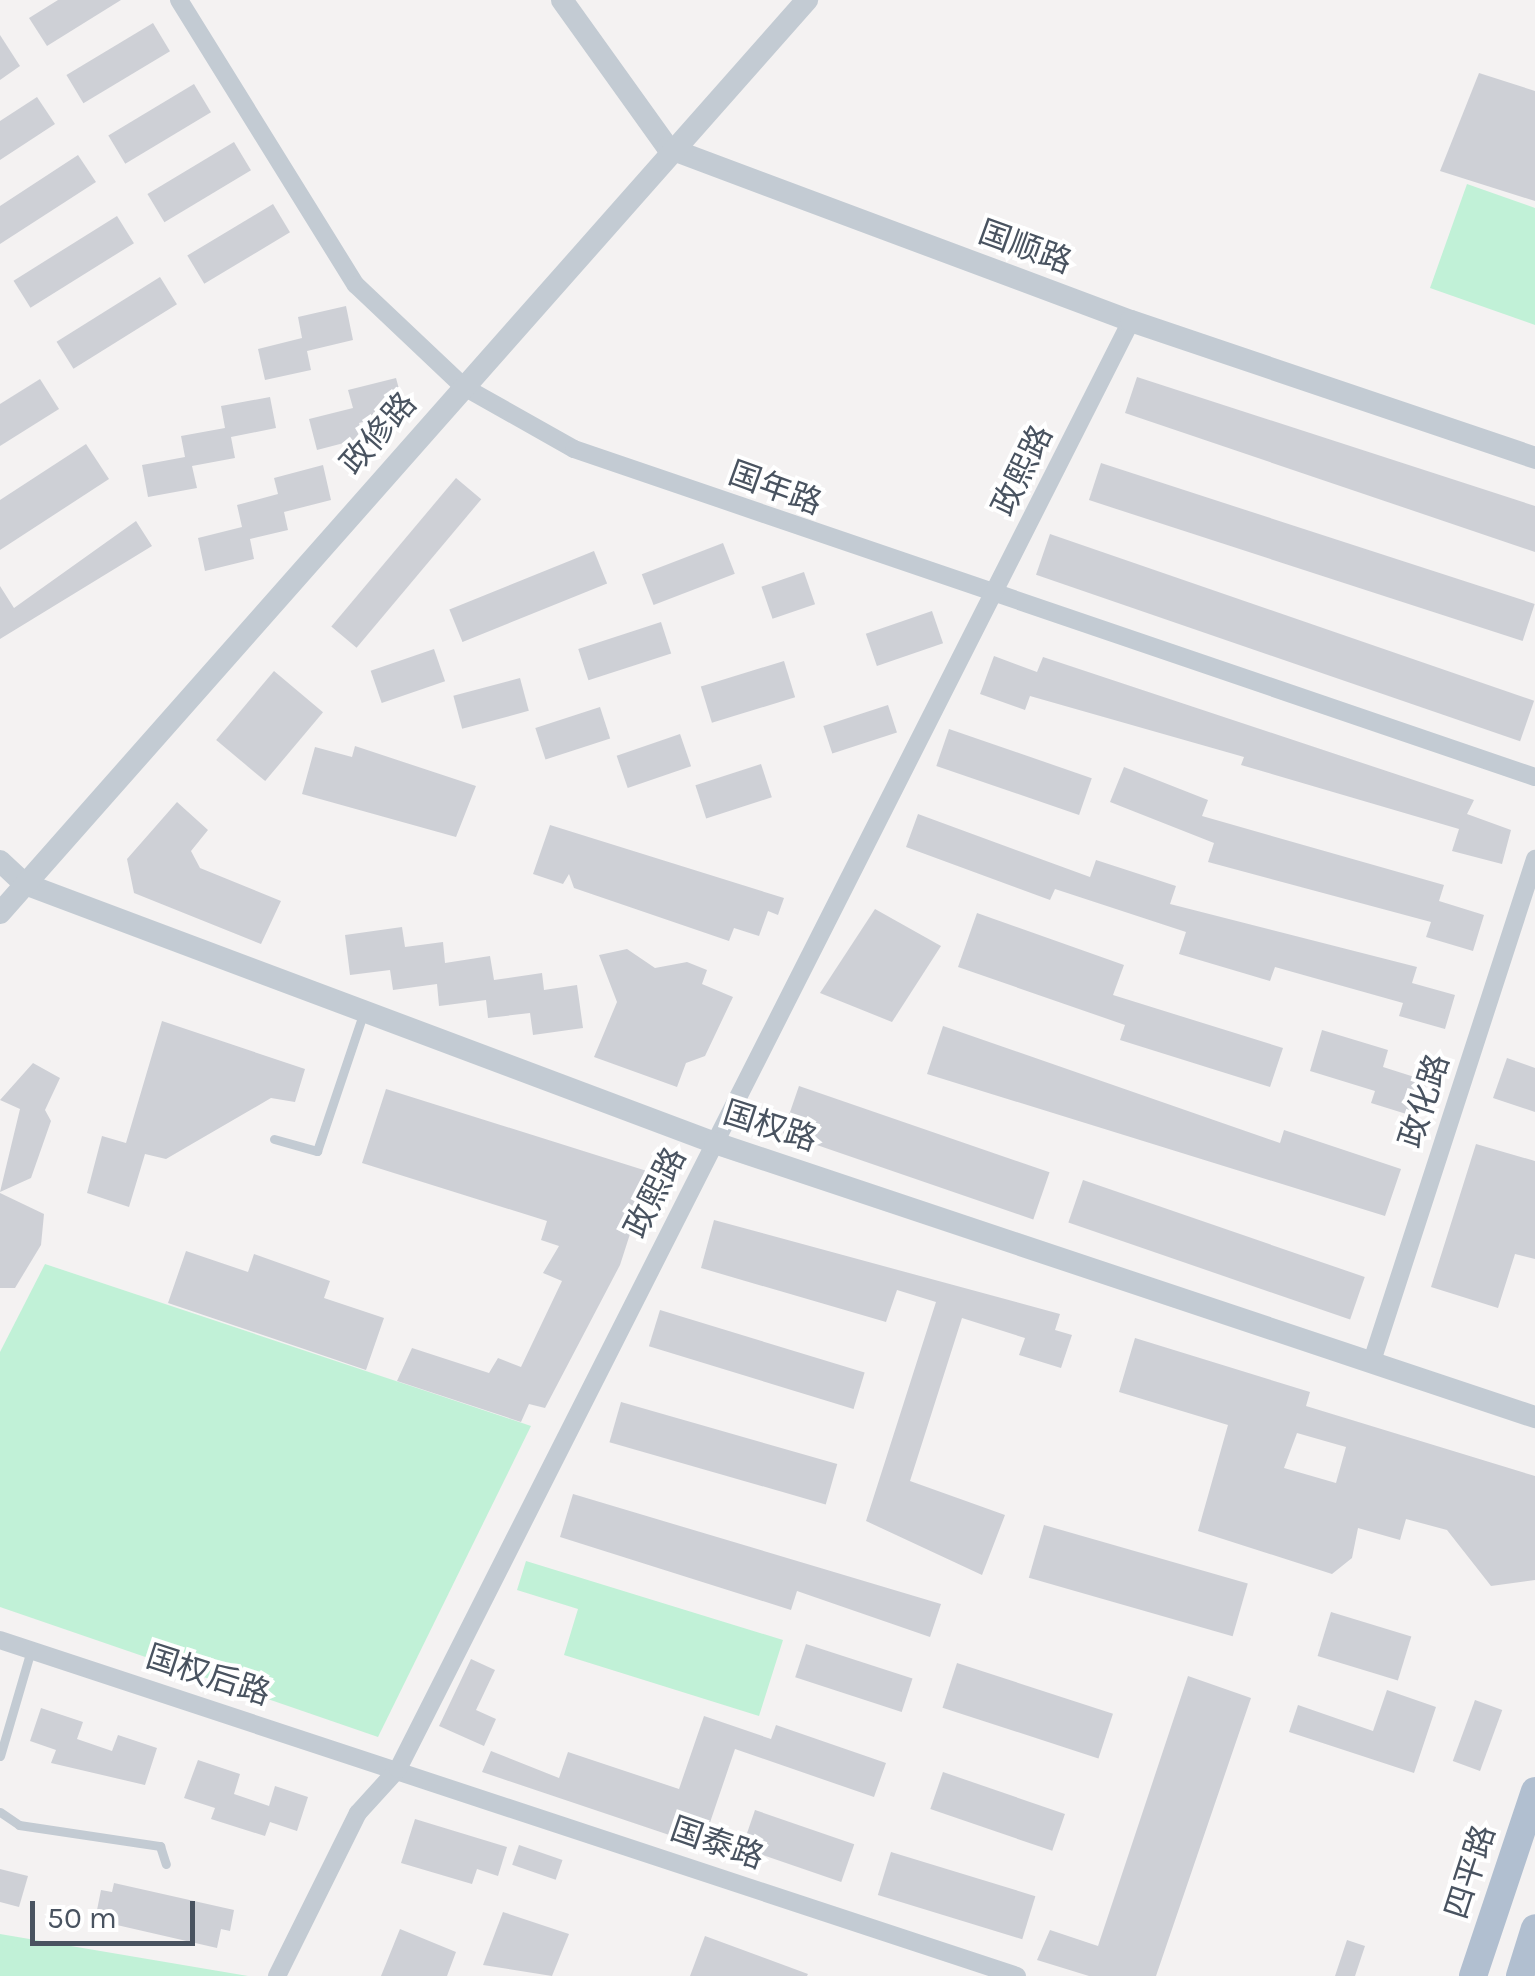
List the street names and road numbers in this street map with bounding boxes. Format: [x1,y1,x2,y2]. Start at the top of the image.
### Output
street label: 国顺路 [973,214,1077,282]
street label: 政修路 [333,385,425,483]
street label: 政熙路 [985,419,1061,523]
street label: 国年路 [723,455,827,523]
street label: 政化路 [1392,1049,1458,1153]
street label: 国权路 [718,1094,822,1160]
street label: 政熙路 [617,1142,695,1244]
street label: 国权后路 [141,1638,275,1714]
street label: 国泰路 [665,1810,769,1878]
street label: 四平路 [1438,1820,1504,1924]

